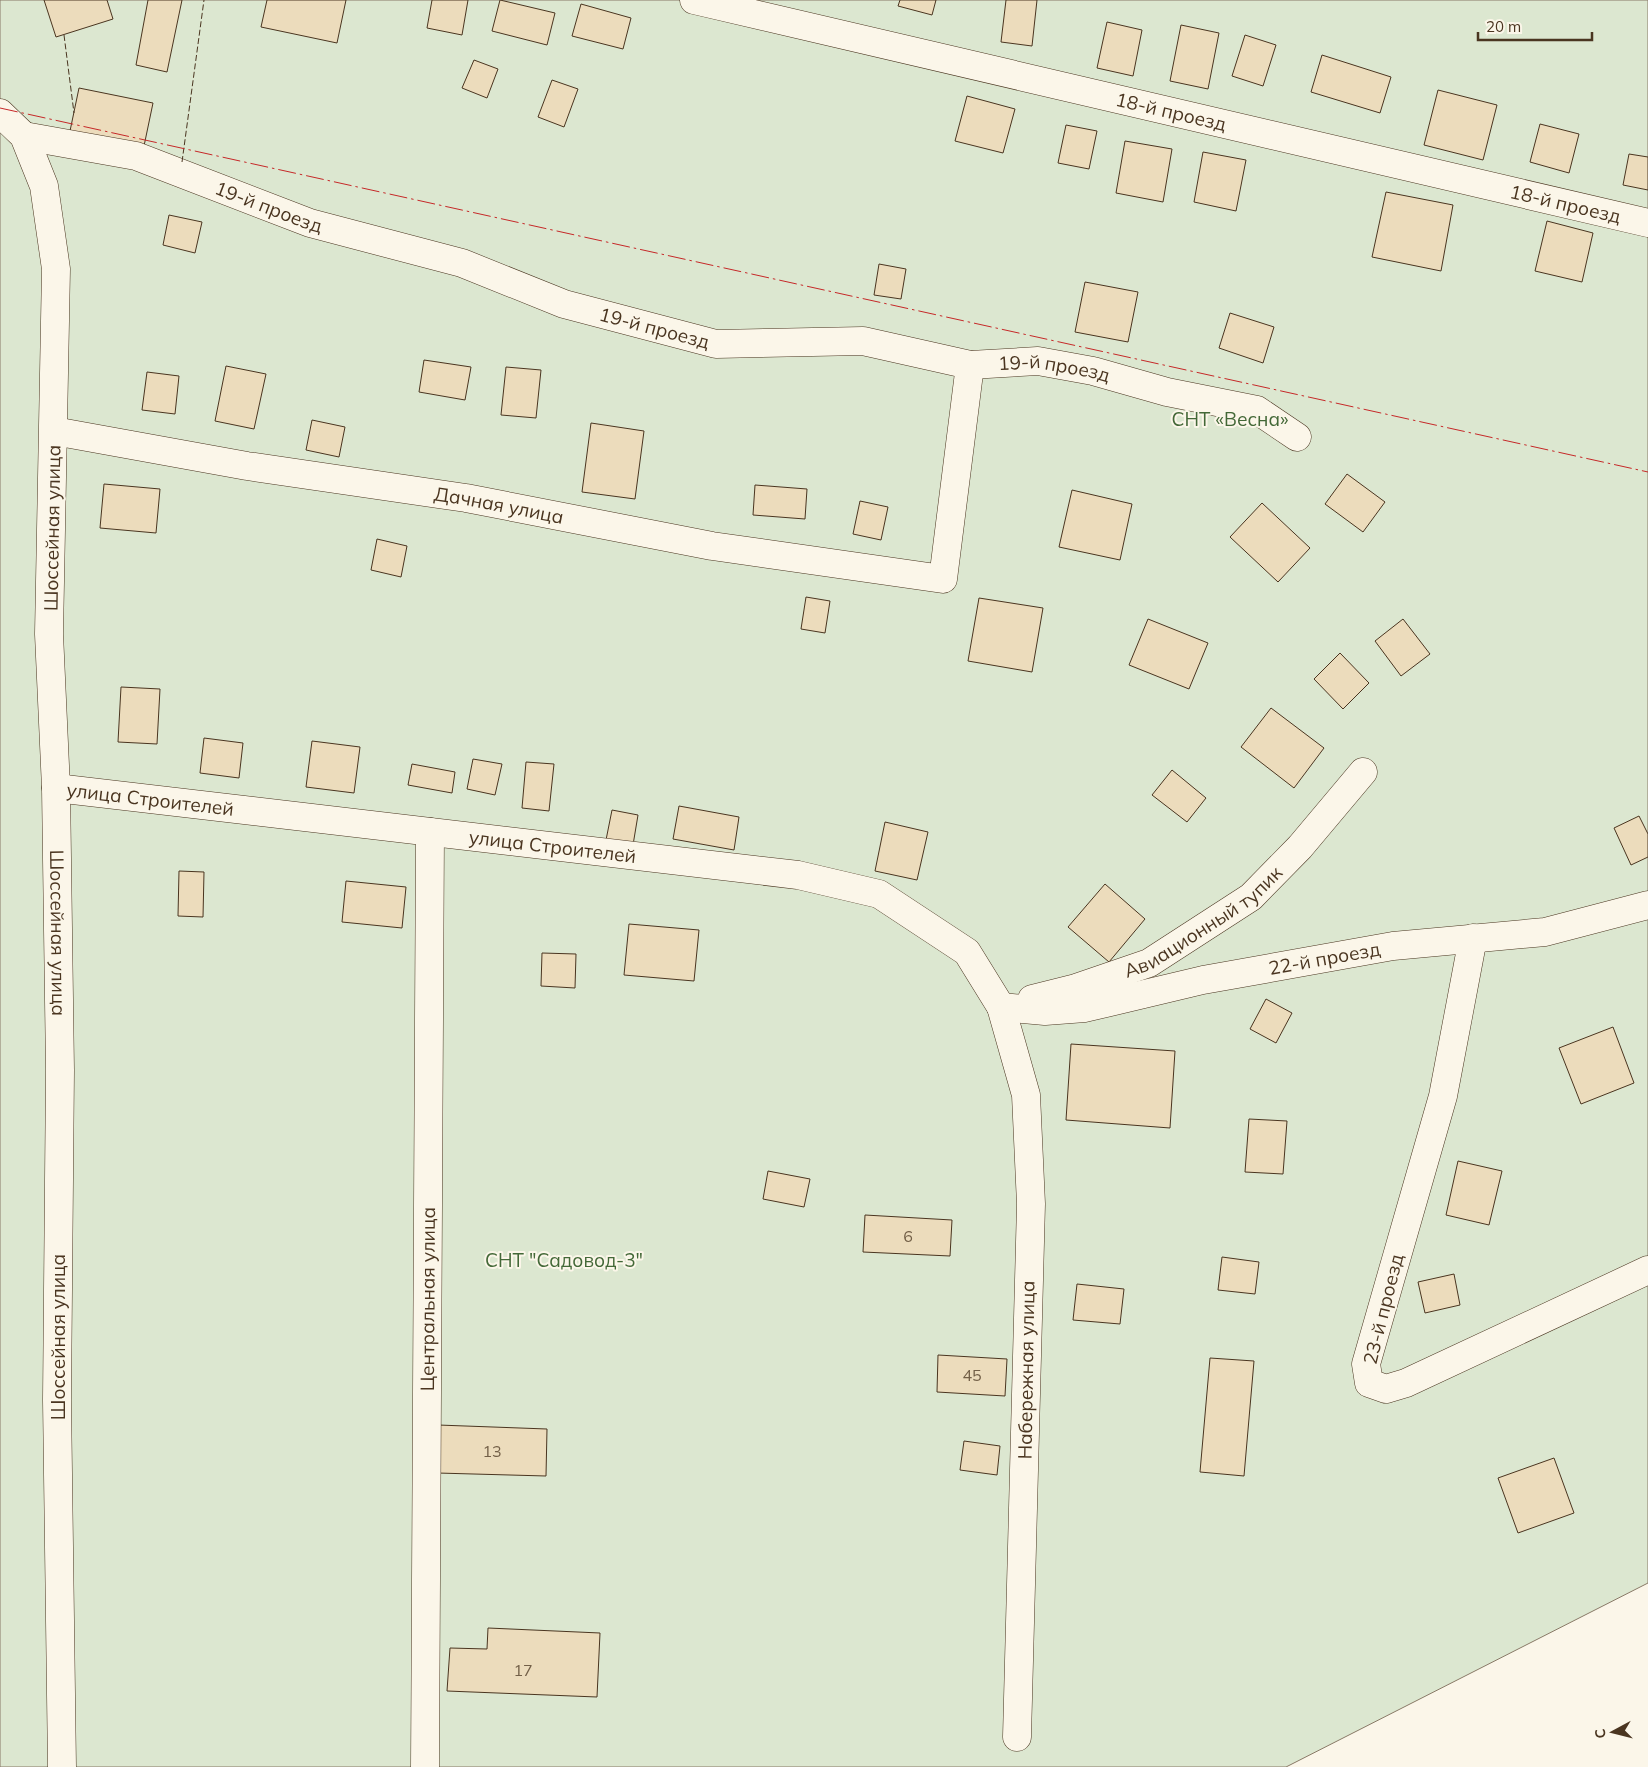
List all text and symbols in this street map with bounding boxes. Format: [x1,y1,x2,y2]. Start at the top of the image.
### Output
scale bar [1478,10,1592,42]
text: 20 m [1486,17,1521,36]
street label: 18-й проезд [1113,87,1229,136]
street label: 19-й проезд [212,176,325,238]
street label: 18-й проезд [1508,179,1624,228]
street label: 19-й проезд [597,302,713,354]
street label: 19-й проезд [997,349,1113,387]
park label: СНТ «Весна» [1172,407,1288,431]
street label: Шоссейная улица [39,445,65,611]
street label: Дачная улица [432,481,566,529]
street label: улица Строителей [65,777,235,821]
street label: улица Строителей [468,825,637,868]
street label: Шоссейная улица [45,849,71,1016]
street label: Авиационный тупик [1121,860,1288,983]
street label: 22-й проезд [1267,936,1383,980]
street label: Центральная улица [415,1207,440,1391]
house number: 6 [903,1226,913,1246]
park label: СНТ "Садовод-3" [485,1248,643,1272]
street label: 23-й проезд [1358,1251,1408,1367]
street label: Шоссейная улица [46,1254,70,1420]
street label: Набережная улица [1012,1280,1040,1460]
house number: 45 [962,1365,982,1385]
house number: 13 [482,1441,502,1461]
house number: 17 [513,1660,533,1680]
north arrow [1588,1707,1638,1757]
text: С [1591,1728,1610,1739]

